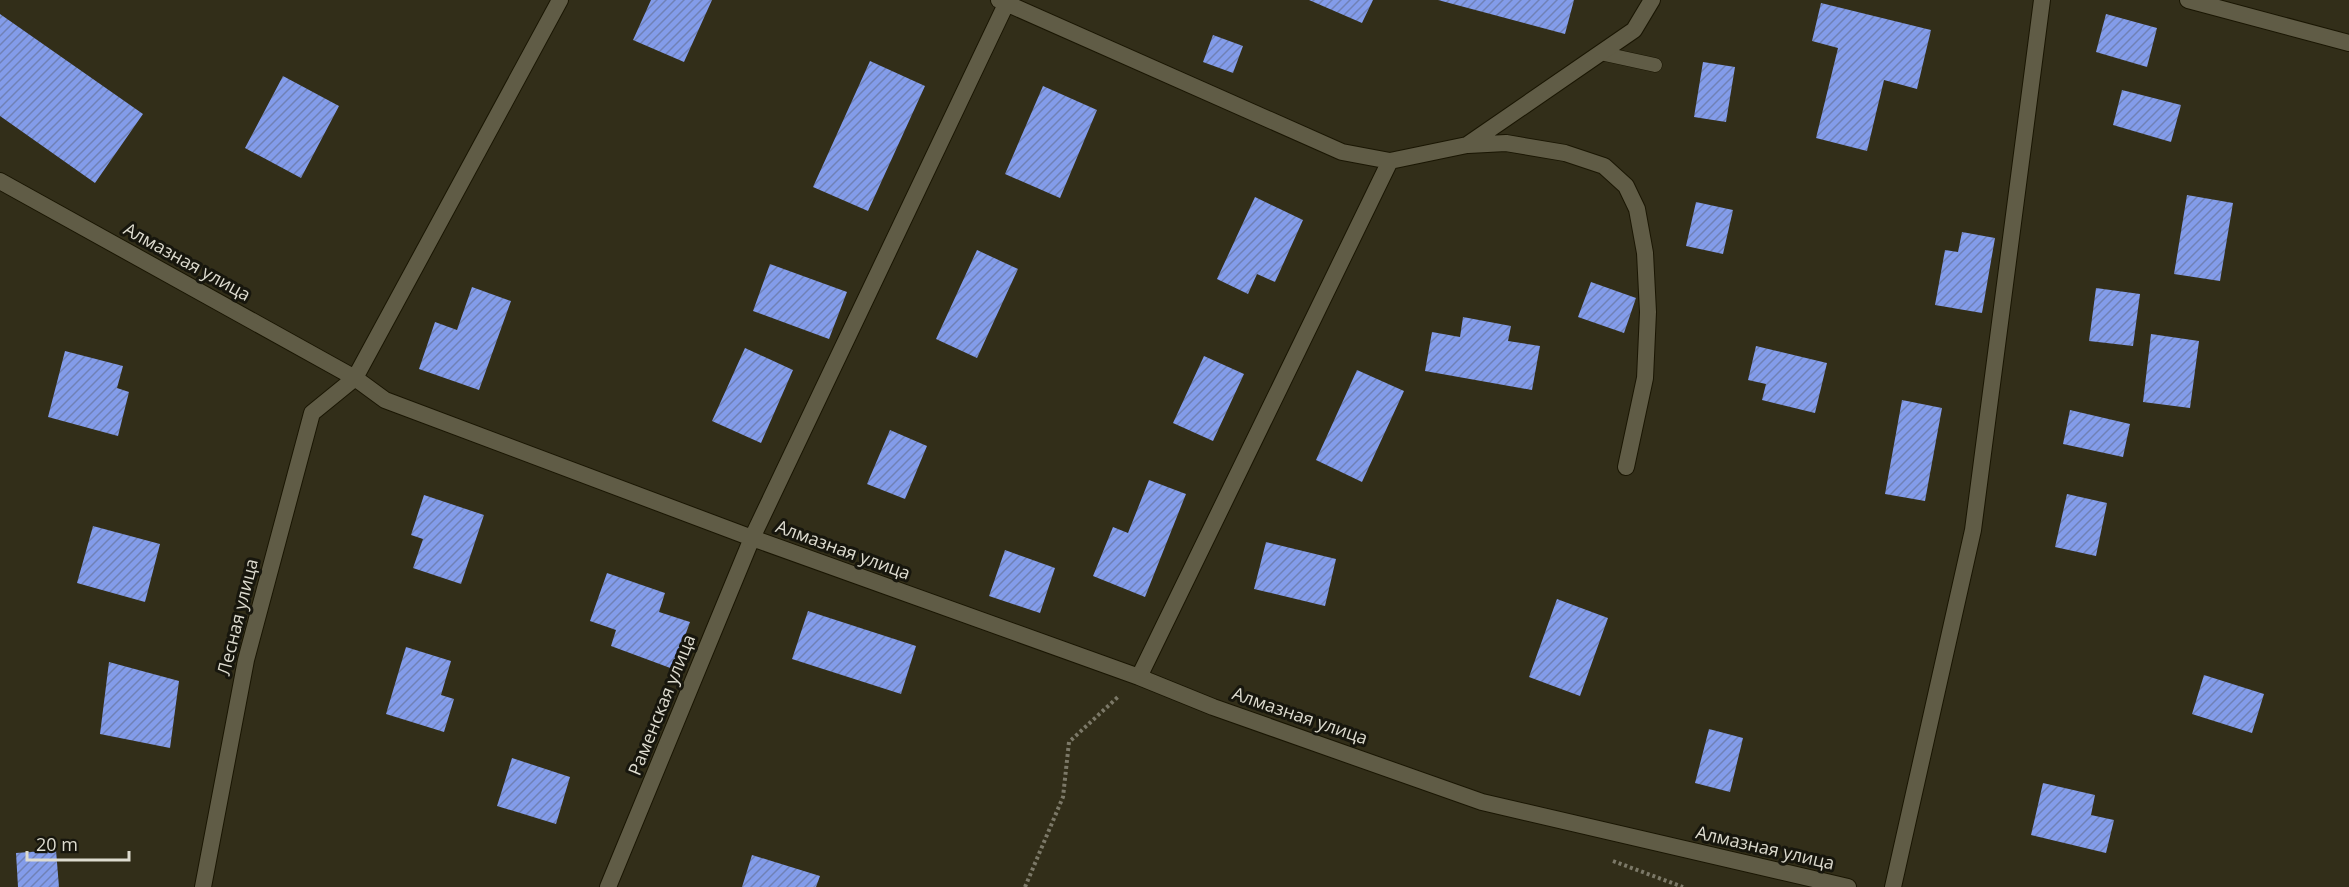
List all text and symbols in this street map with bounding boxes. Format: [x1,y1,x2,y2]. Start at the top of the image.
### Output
street label: Алмазная улица [120,216,255,306]
street label: Алмазная улица [773,514,914,585]
street label: Лесная улица [211,556,263,678]
street label: Раменская улица [622,631,700,779]
street label: Алмазная улица [1229,681,1371,749]
street label: Алмазная улица [1694,819,1837,875]
scale bar [27,824,129,862]
text: 20 m [36,832,78,856]

